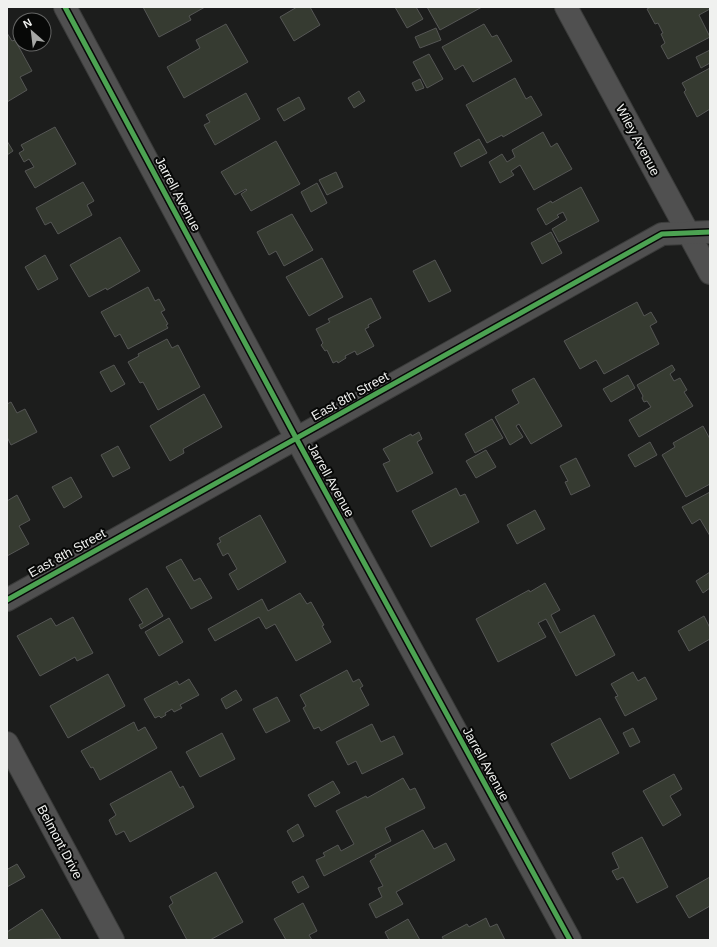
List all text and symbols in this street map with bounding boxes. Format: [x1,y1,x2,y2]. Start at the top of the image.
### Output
north arrow [12,12,52,52]
text: N [21,16,34,30]
street label: Wiley Avenue [613,102,663,178]
street label: Jarrell Avenue [152,154,204,234]
street label: East 8th Street [309,368,392,423]
street label: Jarrell Avenue [305,440,357,520]
street label: East 8th Street [26,525,109,580]
street label: Jarrell Avenue [460,724,512,804]
street label: Belmont Drive [34,802,86,882]

